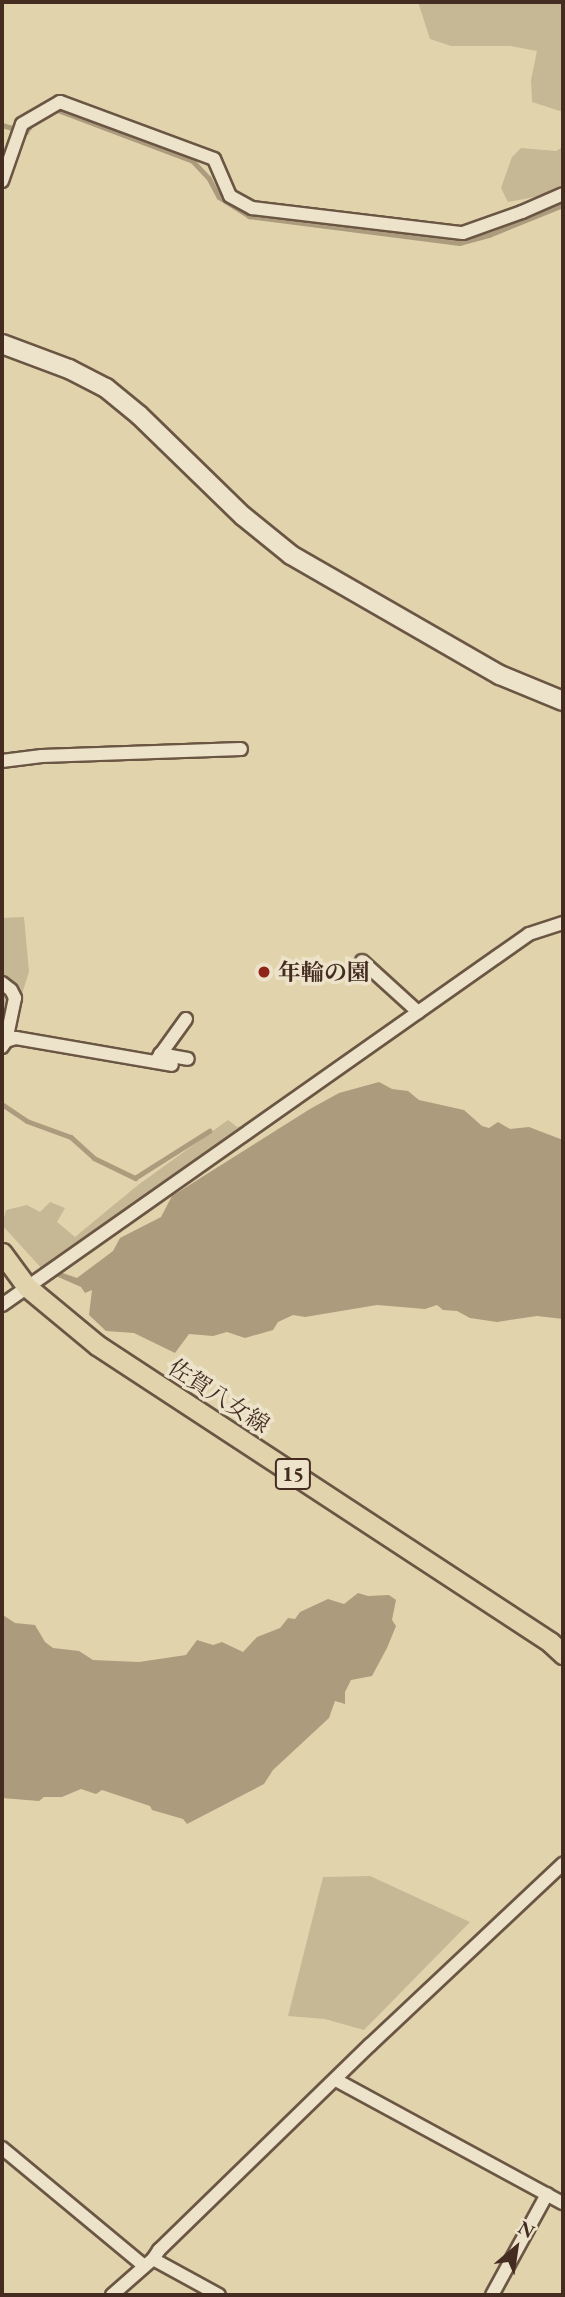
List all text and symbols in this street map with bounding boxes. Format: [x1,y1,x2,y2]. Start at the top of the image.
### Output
place label: 年輪の園 [278,958,370,986]
marker: 年輪の園 [256,964,272,980]
street label: 佐賀八女線 [163,1353,275,1439]
road number: 15 [274,1456,312,1492]
north arrow [481,2213,551,2283]
text: N [514,2215,539,2244]

